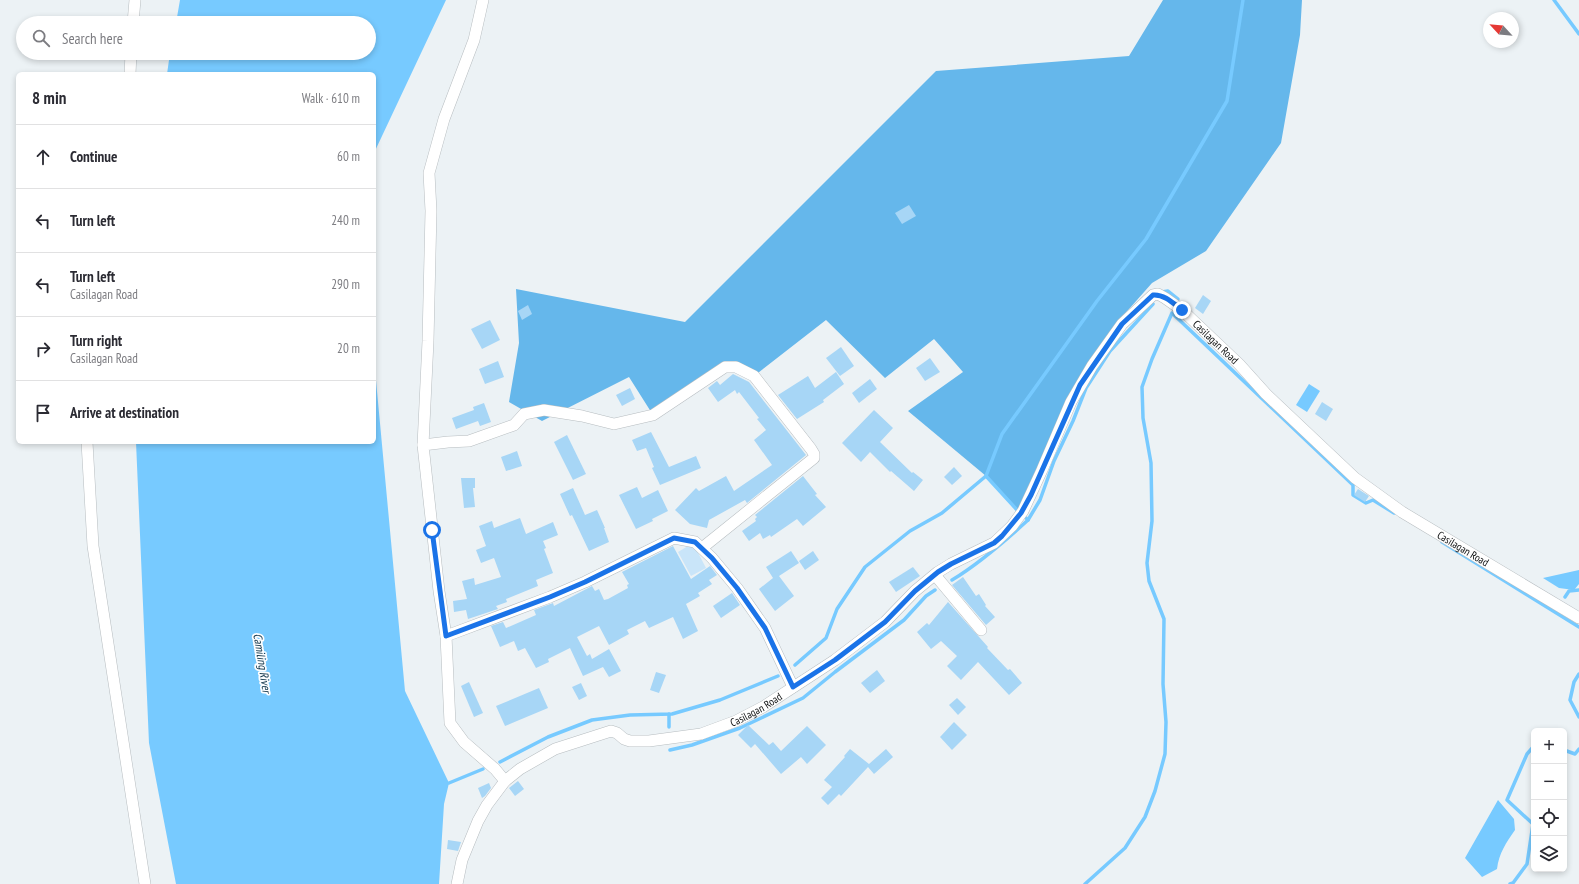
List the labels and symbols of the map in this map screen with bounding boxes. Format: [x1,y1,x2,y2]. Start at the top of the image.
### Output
north arrow [1483,12,1519,48]
route end [1173,301,1191,319]
street label: Casilagan Road [1190,317,1242,367]
route start [423,521,441,539]
street label: Casilagan Road [1435,528,1492,570]
water label: Camiling River [250,632,275,696]
street label: Casilagan Road [728,689,785,730]

